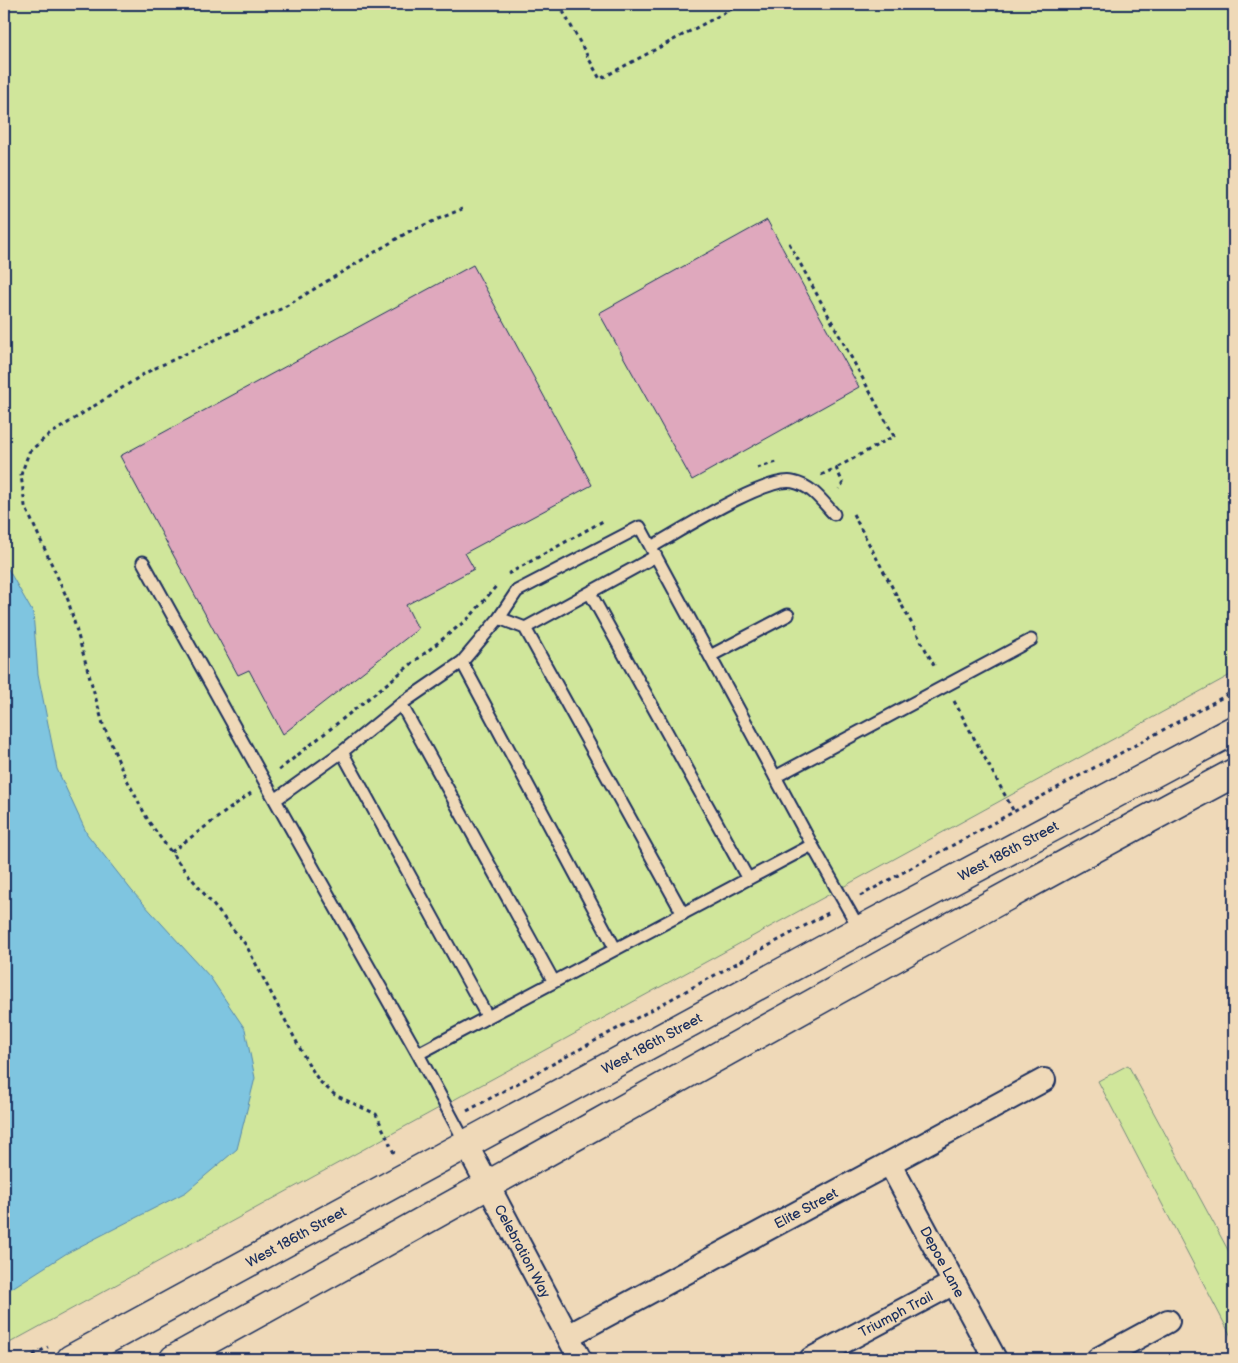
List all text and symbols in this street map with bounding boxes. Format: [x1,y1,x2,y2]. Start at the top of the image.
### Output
street label: West 186th Street [955,817,1062,885]
street label: West 186th Street [599,1009,705,1077]
street label: Elite Street [771,1184,841,1232]
street label: Celebration Way [491,1201,555,1301]
street label: West 186th Street [243,1202,350,1271]
street label: Depoe Lane [917,1223,969,1300]
street label: Triumph Trail [856,1287,936,1341]

